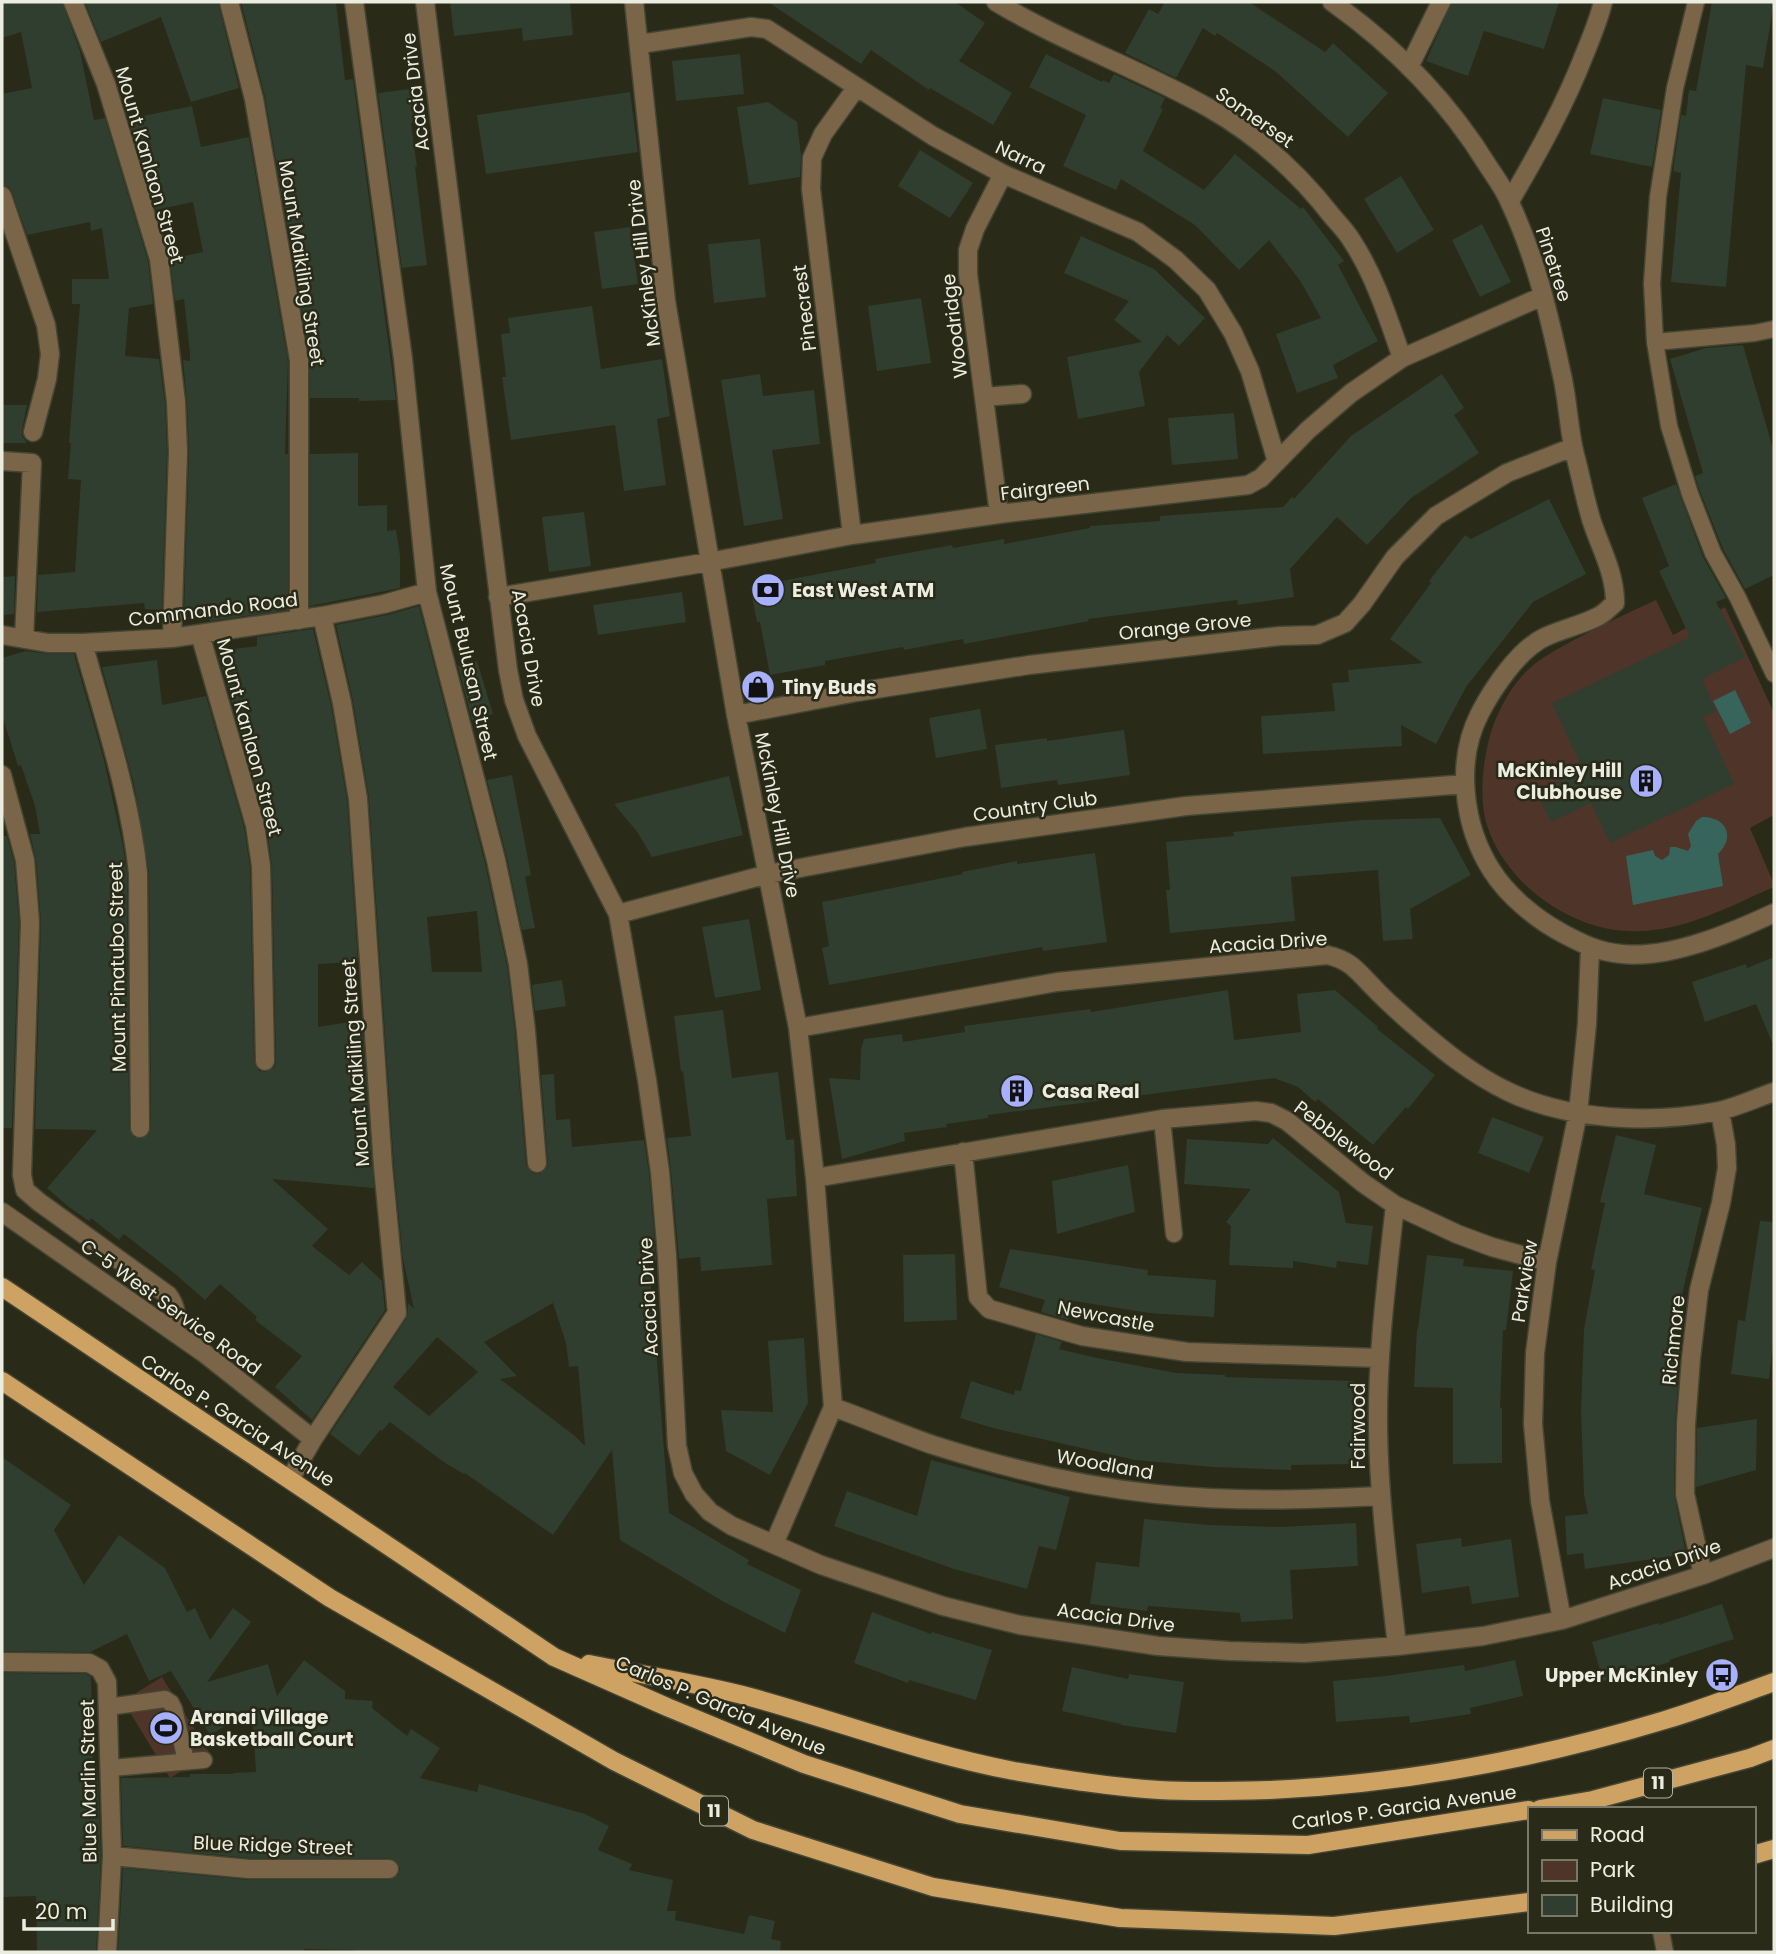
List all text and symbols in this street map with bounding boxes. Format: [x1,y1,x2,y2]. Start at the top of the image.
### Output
street label: Acacia Drive [395,31,436,153]
street label: Mount Kanlaon Street [108,63,191,267]
street label: Somerset [1210,80,1300,154]
street label: Narra [991,134,1051,181]
street label: Mount Maikiling Street [272,158,331,368]
street label: McKinley Hill Drive [620,178,667,348]
street label: Pinetree [1529,223,1578,305]
street label: Pinecrest [786,263,823,353]
street label: Woodridge [935,272,974,380]
street label: Fairgreen [999,470,1091,507]
street label: Mount Bulusan Street [433,561,504,763]
bank icon: East West ATM [749,571,787,609]
place label: East West ATM [792,577,934,604]
street label: Commando Road [127,586,299,633]
street label: Acacia Drive [505,587,552,709]
street label: Orange Grove [1117,606,1253,647]
street label: Mount Kanlaon Street [210,635,289,839]
shop icon: Tiny Buds [739,668,777,706]
place label: Tiny Buds [782,674,877,701]
street label: McKinley Hill Drive [748,730,807,900]
place label: McKinley Hill Clubhouse [1497,757,1622,806]
building icon: McKinley Hill Clubhouse [1627,762,1665,800]
street label: Country Club [971,784,1099,829]
street label: Mount Pinatubo Street [102,862,133,1072]
street label: Acacia Drive [1208,925,1328,960]
street label: Mount Maikiling Street [335,958,376,1168]
building icon: Casa Real [998,1072,1036,1110]
place label: Casa Real [1042,1078,1140,1105]
street label: Pebblewood [1289,1094,1399,1187]
street label: C-5 West Service Road [75,1233,267,1382]
street label: Acacia Drive [632,1237,665,1357]
street label: Parkview [1505,1237,1544,1324]
street label: Newcastle [1055,1294,1157,1339]
street label: Richmore [1655,1294,1692,1386]
street label: Carlos P. Garcia Avenue [135,1347,340,1493]
street label: Fairwood [1345,1383,1372,1469]
street label: Woodland [1054,1443,1156,1486]
street label: Acacia Drive [1604,1532,1725,1597]
street label: Acacia Drive [1055,1596,1177,1639]
street label: Carlos P. Garcia Avenue [611,1649,830,1762]
bus stop icon: Upper McKinley [1703,1656,1741,1694]
place label: Upper McKinley [1545,1662,1699,1689]
street label: Blue Marlin Street [74,1699,103,1863]
place label: Aranai Village Basketball Court [190,1704,354,1753]
sports icon: Aranai Village Basketball Court [147,1709,185,1747]
road number: 11 [1644,1768,1672,1798]
street label: Carlos P. Garcia Avenue [1290,1778,1518,1837]
road number: 11 [700,1797,728,1826]
legend [1528,1807,1755,1933]
text: Road [1590,1820,1645,1849]
street label: Blue Ridge Street [193,1829,353,1862]
text: Park [1590,1855,1635,1884]
scale bar [24,1888,114,1932]
text: Building [1590,1890,1674,1919]
text: 20 m [35,1897,88,1926]

